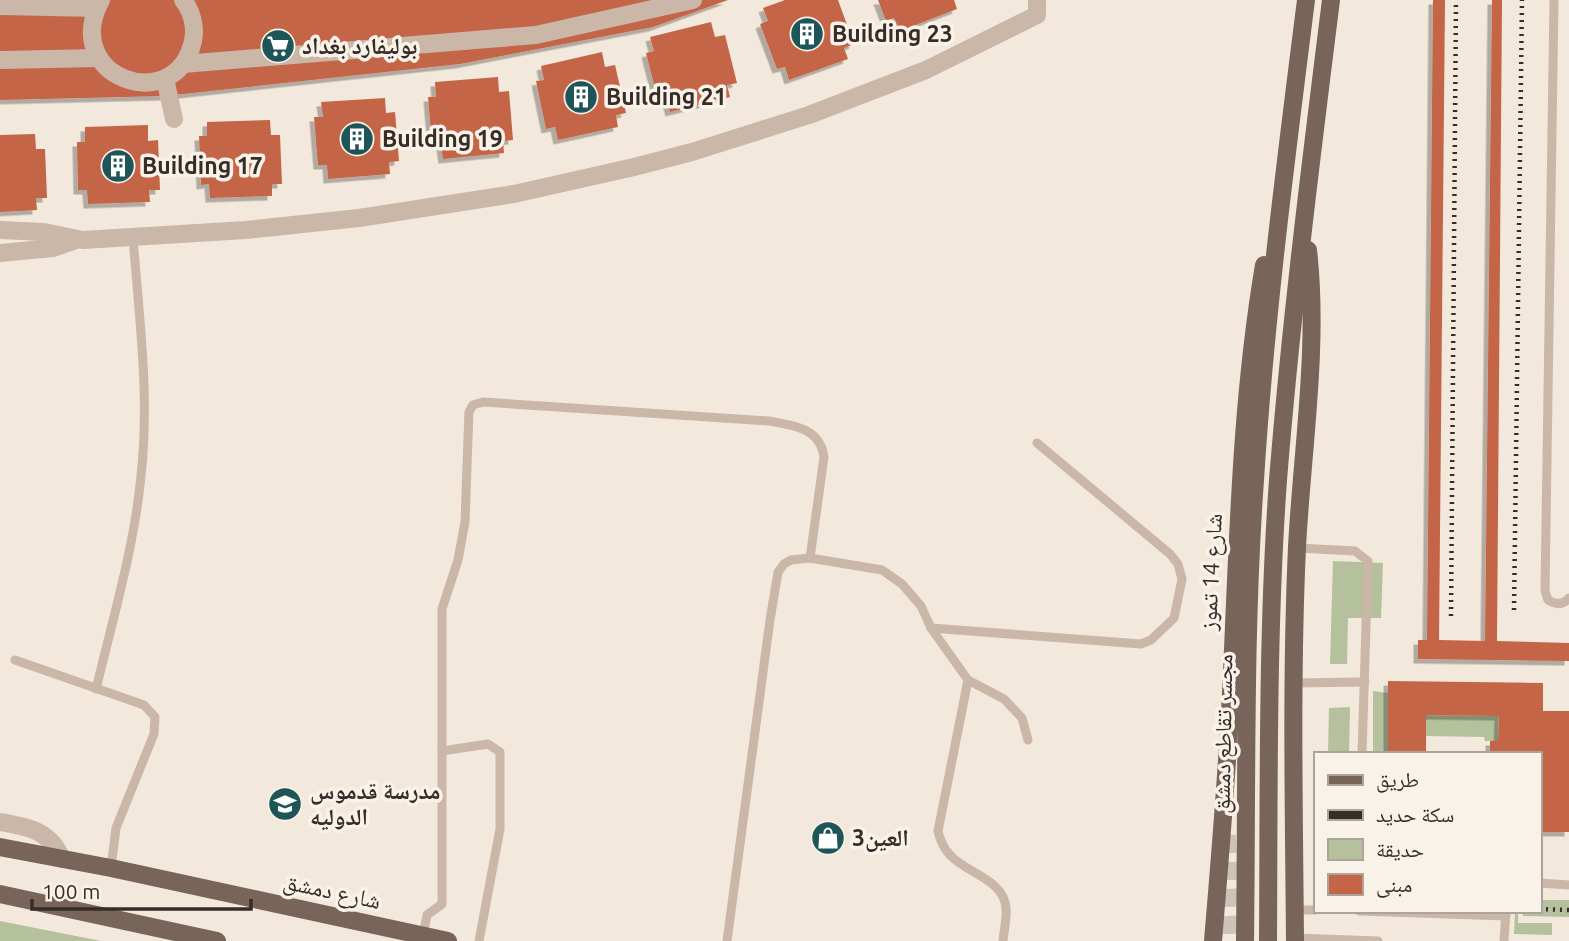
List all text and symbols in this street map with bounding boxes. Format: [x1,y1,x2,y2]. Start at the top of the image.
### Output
building icon: Building 23 [788,15,826,53]
place label: Building 23 [832,21,953,46]
supermarket icon: بوليفارد بغداد [259,27,297,65]
place label: بوليفارد بغداد [302,33,417,60]
building icon: Building 21 [562,78,600,116]
place label: Building 21 [606,84,727,109]
building icon: Building 19 [338,120,376,158]
place label: Building 19 [382,126,503,151]
building icon: Building 17 [99,147,137,185]
place label: Building 17 [142,153,263,178]
street label: شارع 14 تموز [1195,513,1229,632]
street label: مجسر تقاطع دمشق [1209,654,1239,814]
legend [1314,752,1541,913]
text: طريق [1376,767,1419,793]
place label: مدرسة قدموس الدوليه [310,778,440,831]
school or university icon: مدرسة قدموس الدوليه [266,785,304,823]
text: سكة حديد [1376,802,1454,826]
shop icon: العين3 [809,819,847,857]
place label: العين3 [852,825,909,852]
text: حديقة [1376,837,1424,861]
scale bar [32,867,250,911]
street label: شارع دمشق [280,868,383,916]
text: مبنى [1376,872,1412,898]
text: 100 m [42,879,100,903]

